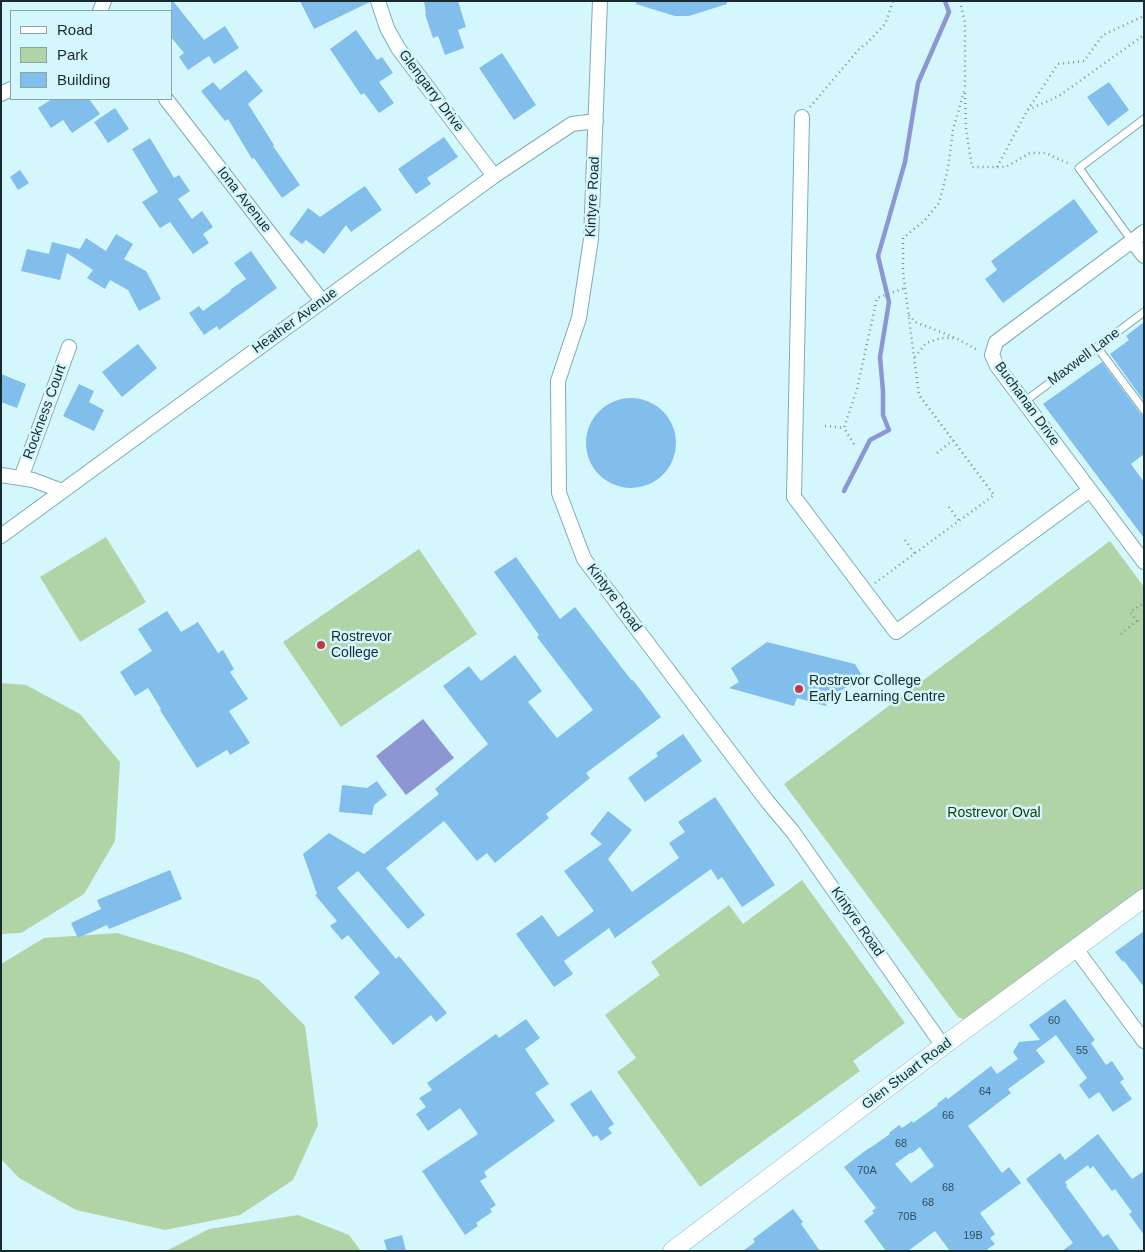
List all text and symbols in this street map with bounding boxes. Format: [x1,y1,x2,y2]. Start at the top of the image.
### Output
legend [10,10,172,100]
text: Road [57,21,93,38]
text: Park [57,46,88,63]
street label: Glengarry Drive [395,47,467,135]
text: Building [57,71,110,88]
street label: Kintyre Road [582,156,604,238]
street label: Iona Avenue [213,164,275,236]
street label: Heather Avenue [249,285,341,357]
street label: Maxwell Lane [1045,325,1123,389]
street label: Buchanan Drive [991,359,1063,449]
street label: Rockness Court [20,362,70,462]
street label: Kintyre Road [583,561,645,635]
place label: Rostrevor College [331,629,392,662]
marker: Rostrevor College [315,639,327,651]
place label: Rostrevor College Early Learning Centre [809,673,945,706]
marker: Rostrevor College Early Learning Centre [793,683,805,695]
park label: Rostrevor Oval [947,805,1041,821]
street label: Kintyre Road [827,884,887,960]
house number: 60 [1048,1014,1060,1028]
street label: Glen Stuart Road [859,1035,955,1113]
house number: 55 [1076,1044,1088,1058]
house number: 64 [979,1085,991,1099]
house number: 66 [942,1109,954,1123]
house number: 68 [895,1137,907,1151]
house number: 70A [857,1164,877,1178]
house number: 68 [942,1181,954,1195]
house number: 68 [922,1196,934,1210]
house number: 70B [897,1210,917,1224]
house number: 19B [963,1229,983,1243]

